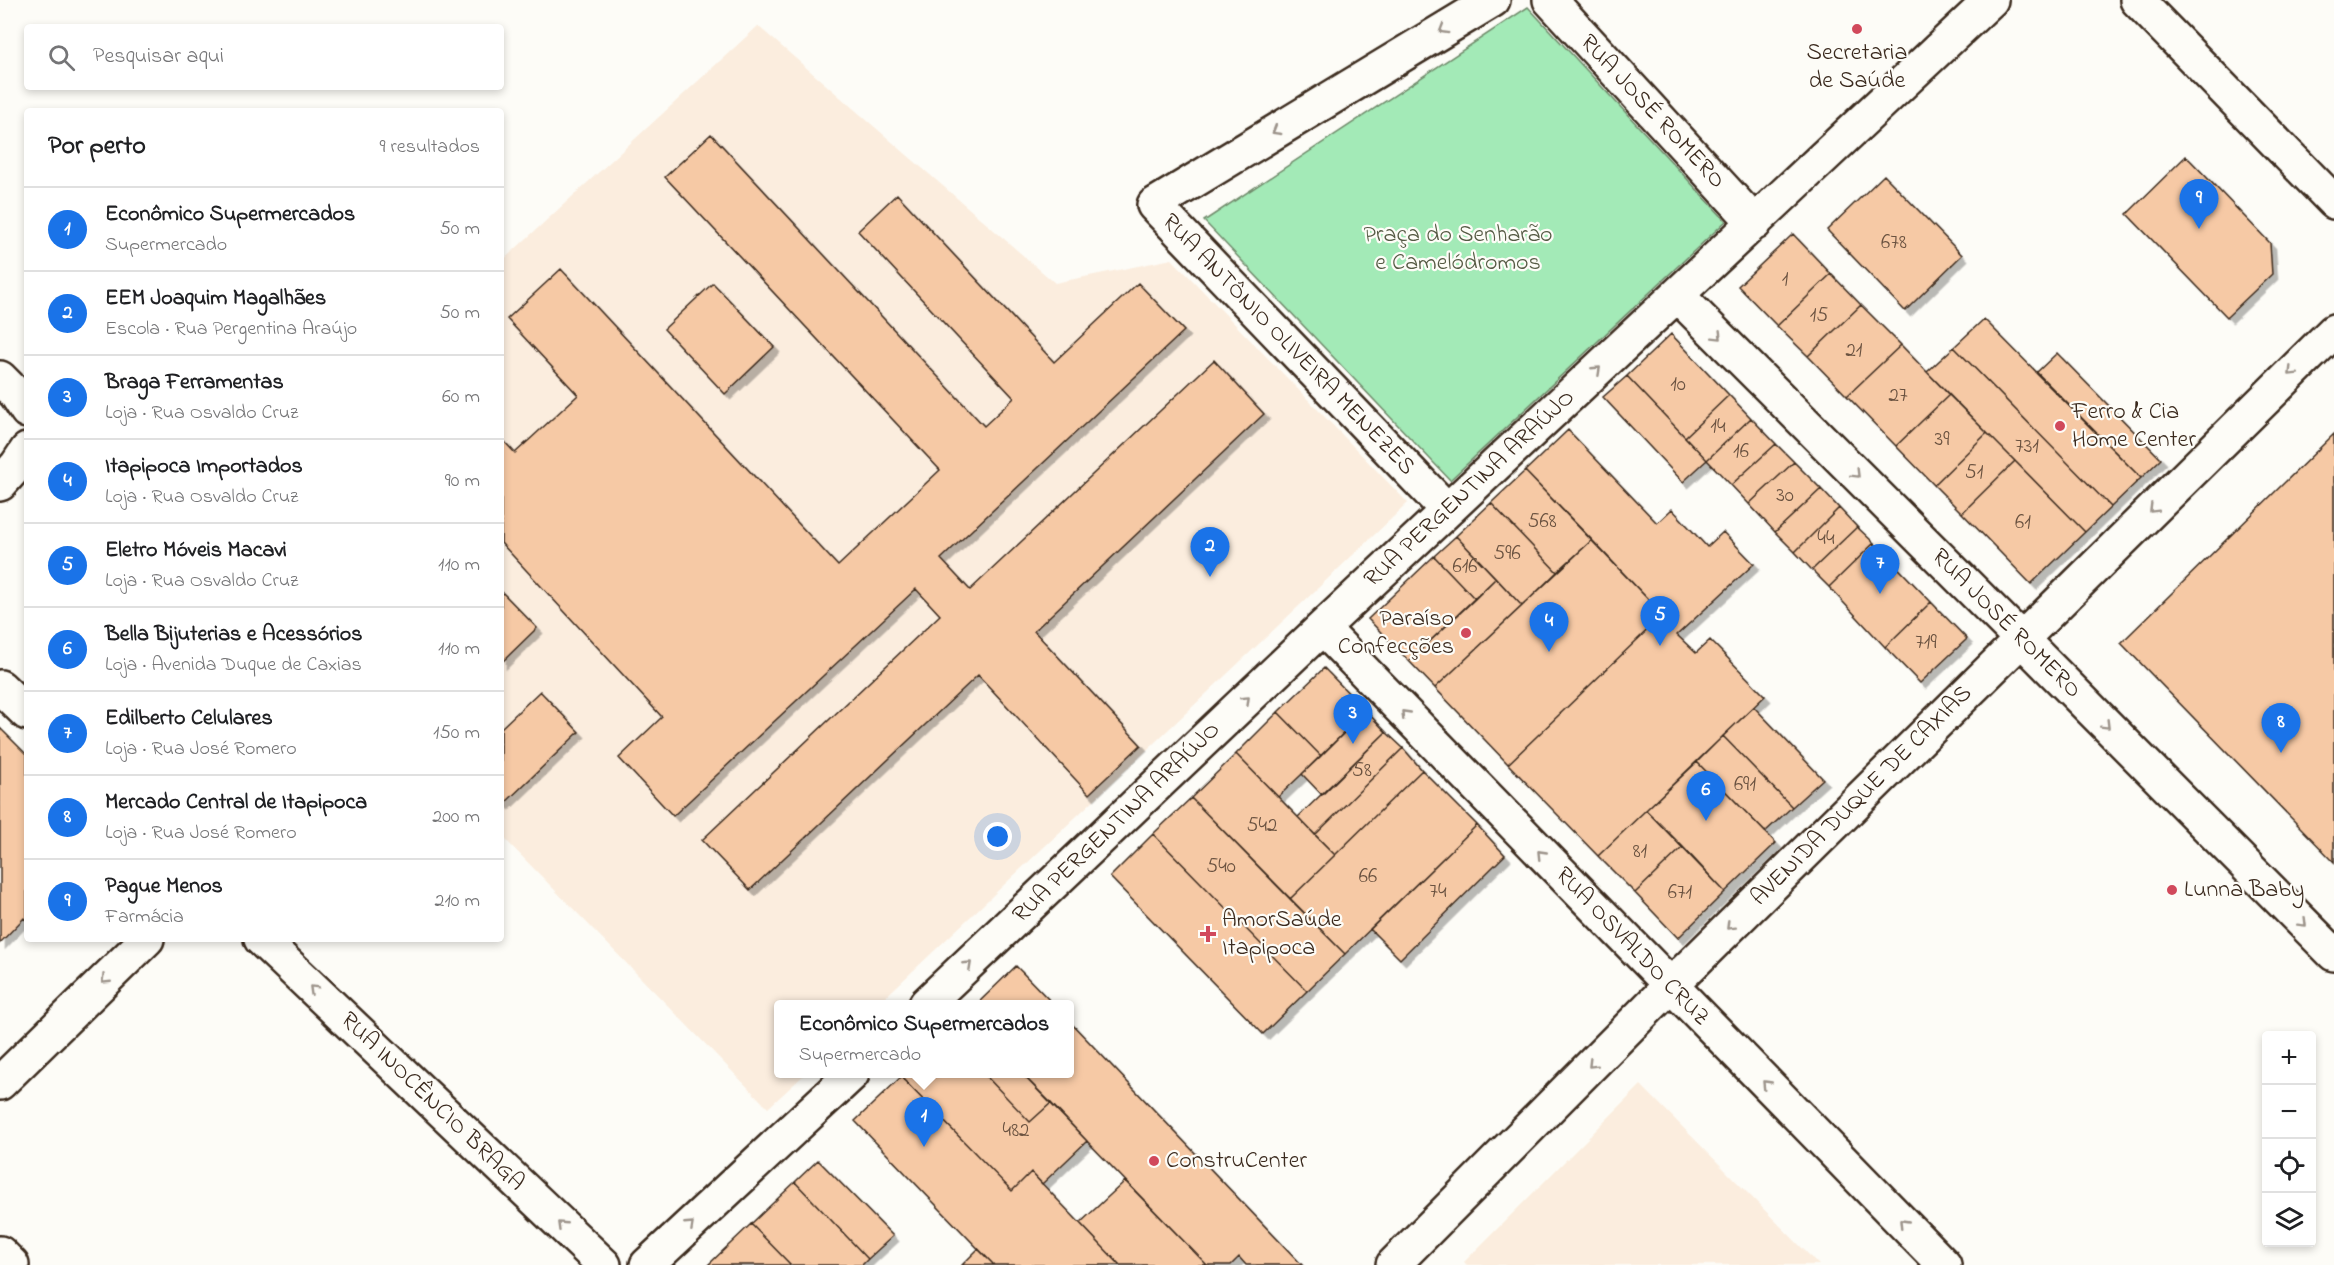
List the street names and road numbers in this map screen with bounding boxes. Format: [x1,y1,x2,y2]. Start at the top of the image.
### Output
street label: RUA JOSÉ ROMERO [1571,27,1733,197]
street label: RUA ANTÔNIO OLIVEIRA MENEZES [1153,206,1423,484]
street label: RUA PERGENTINA ARAÚJO [1357,382,1583,596]
street label: RUA JOSÉ ROMERO [1923,541,2089,707]
street label: AVENIDA DUQUE DE CAXIAS [1743,677,1981,915]
street label: RUA PERGENTINA ARAÚJO [1005,714,1229,932]
street label: RUA OSVALDO CRUZ [1546,859,1718,1035]
street label: RUA INOCÊNCIO BRAGA [332,1004,532,1200]

